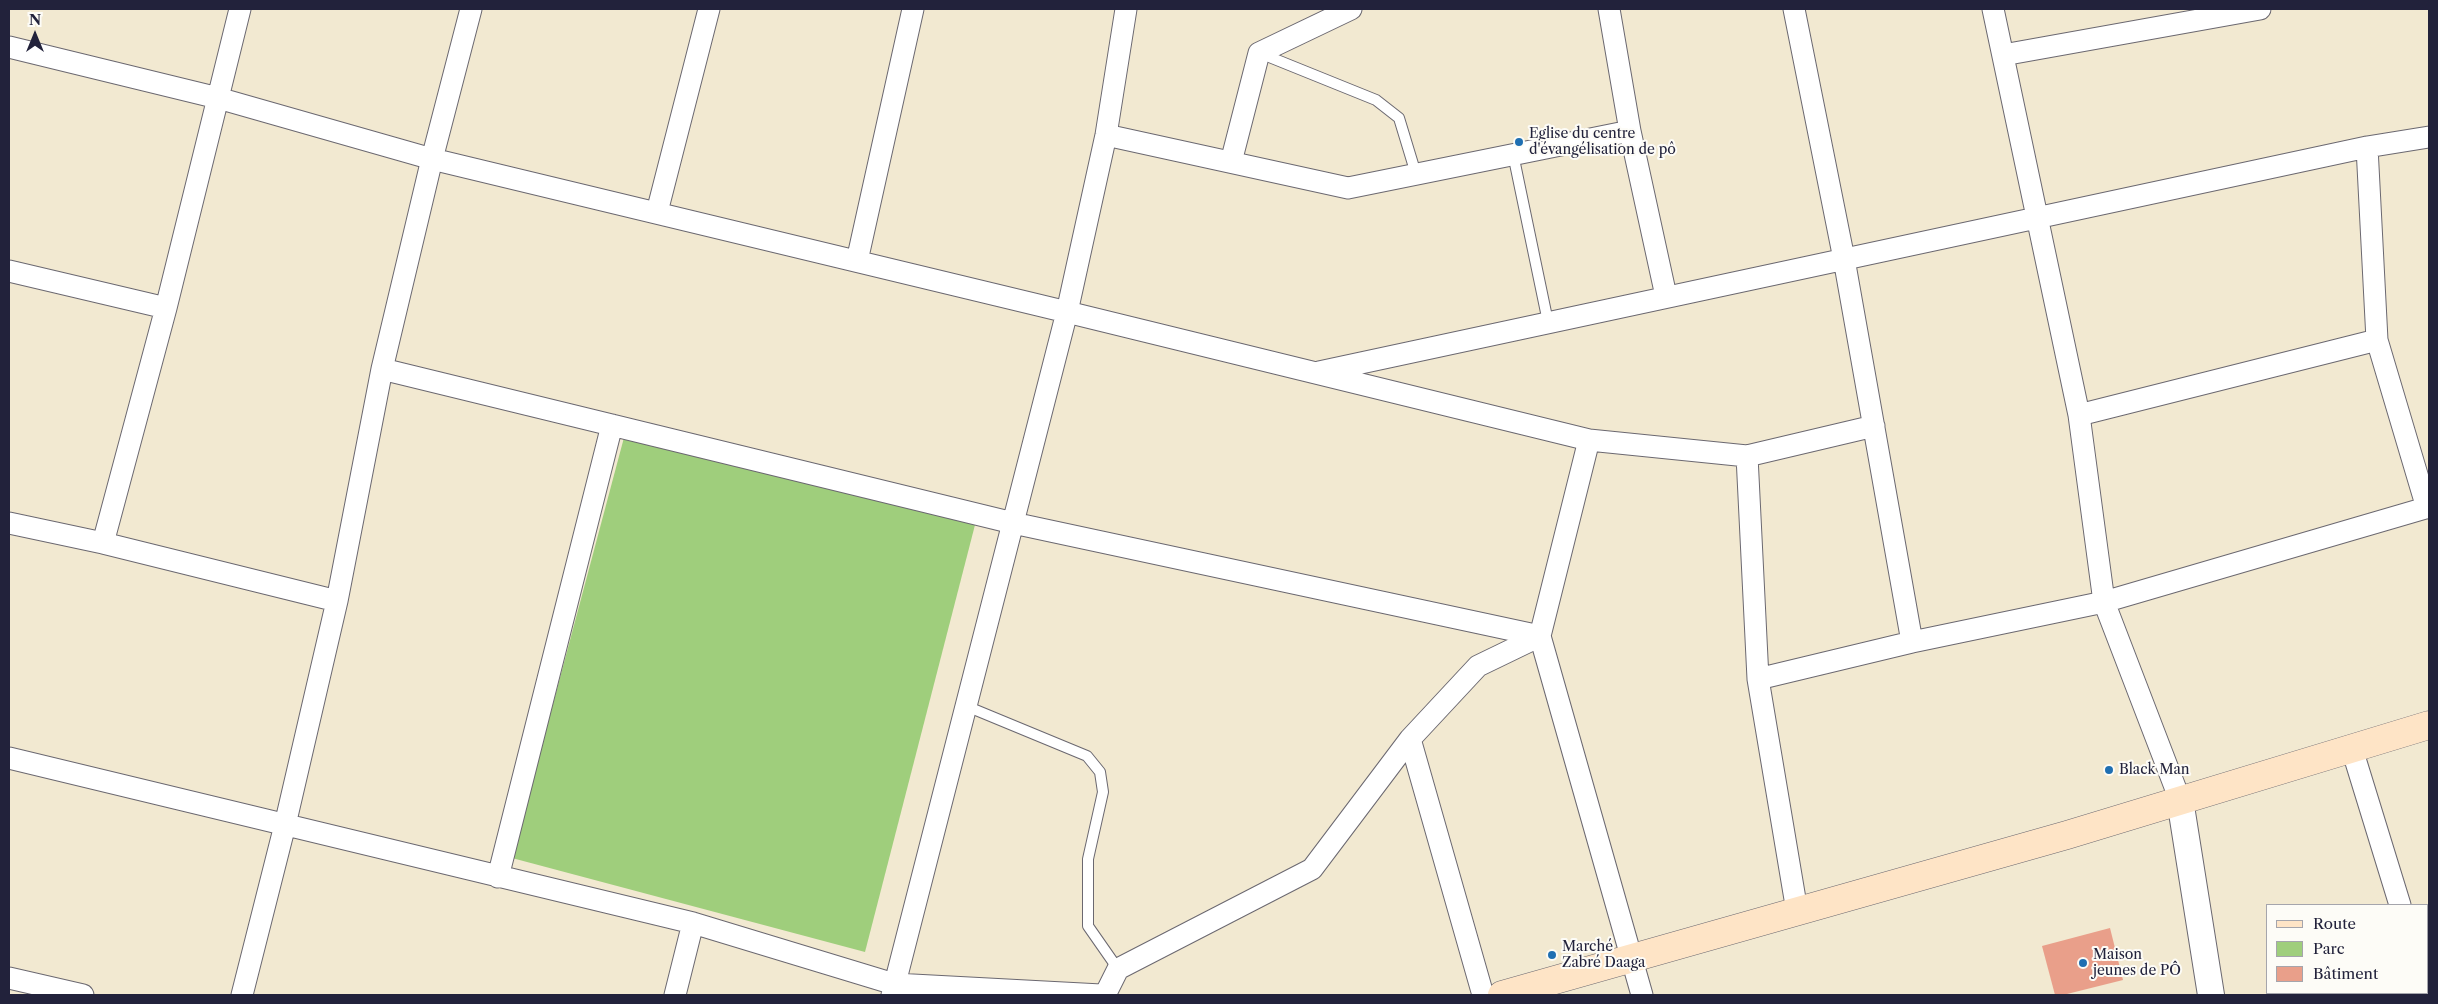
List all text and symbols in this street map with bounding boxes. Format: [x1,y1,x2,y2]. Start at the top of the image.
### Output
north arrow [10,10,60,60]
text: N [29,11,41,29]
place label: Eglise du centre d'évangélisation de pô [1529,126,1676,158]
marker: Eglise du centre d'évangélisation de pô [1513,136,1525,148]
place label: Black Man [2119,762,2190,778]
marker: Black Man [2103,764,2115,776]
legend [2266,904,2428,994]
text: Route [2313,914,2356,933]
place label: Marché Zabré Daaga [1562,939,1645,972]
text: Parc [2313,939,2345,958]
place label: Maison jeunes de PÔ [2093,947,2181,980]
marker: Marché Zabré Daaga [1546,949,1558,961]
marker: Maison jeunes de PÔ [2077,957,2089,969]
text: Bâtiment [2313,964,2378,983]

